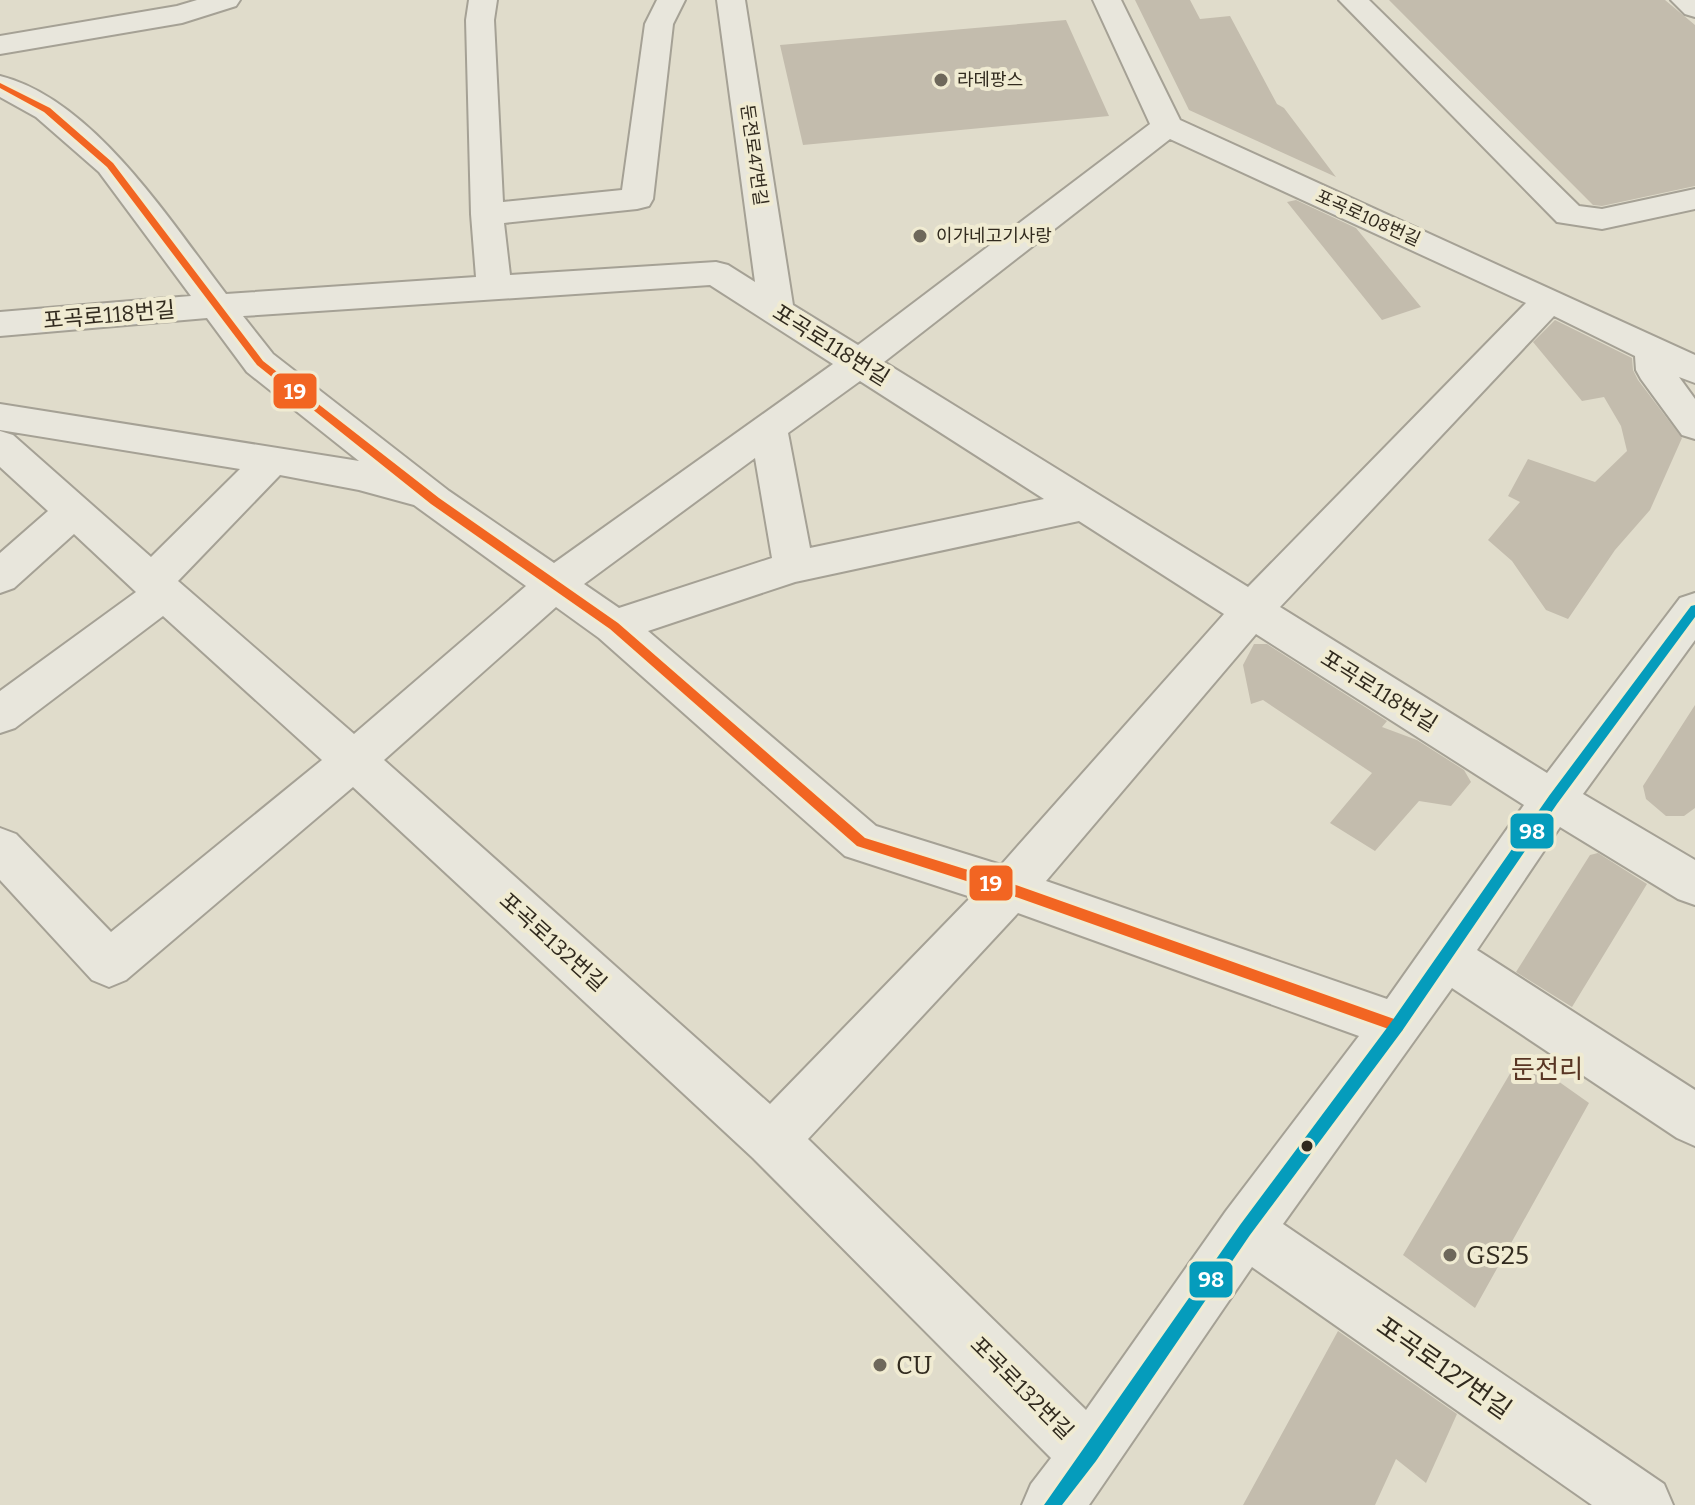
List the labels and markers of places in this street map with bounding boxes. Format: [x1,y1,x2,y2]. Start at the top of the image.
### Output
place label: 라데팡스 [957,69,1023,91]
marker: 라데팡스 [932,71,950,89]
place label: 이가네고기사랑 [936,225,1052,247]
marker: 이가네고기사랑 [911,227,929,245]
unlabelled marker [1299,1138,1315,1154]
place label: GS25 [1466,1240,1529,1271]
marker: GS25 [1441,1246,1459,1264]
place label: CU [896,1350,932,1381]
marker: CU [871,1356,889,1374]

